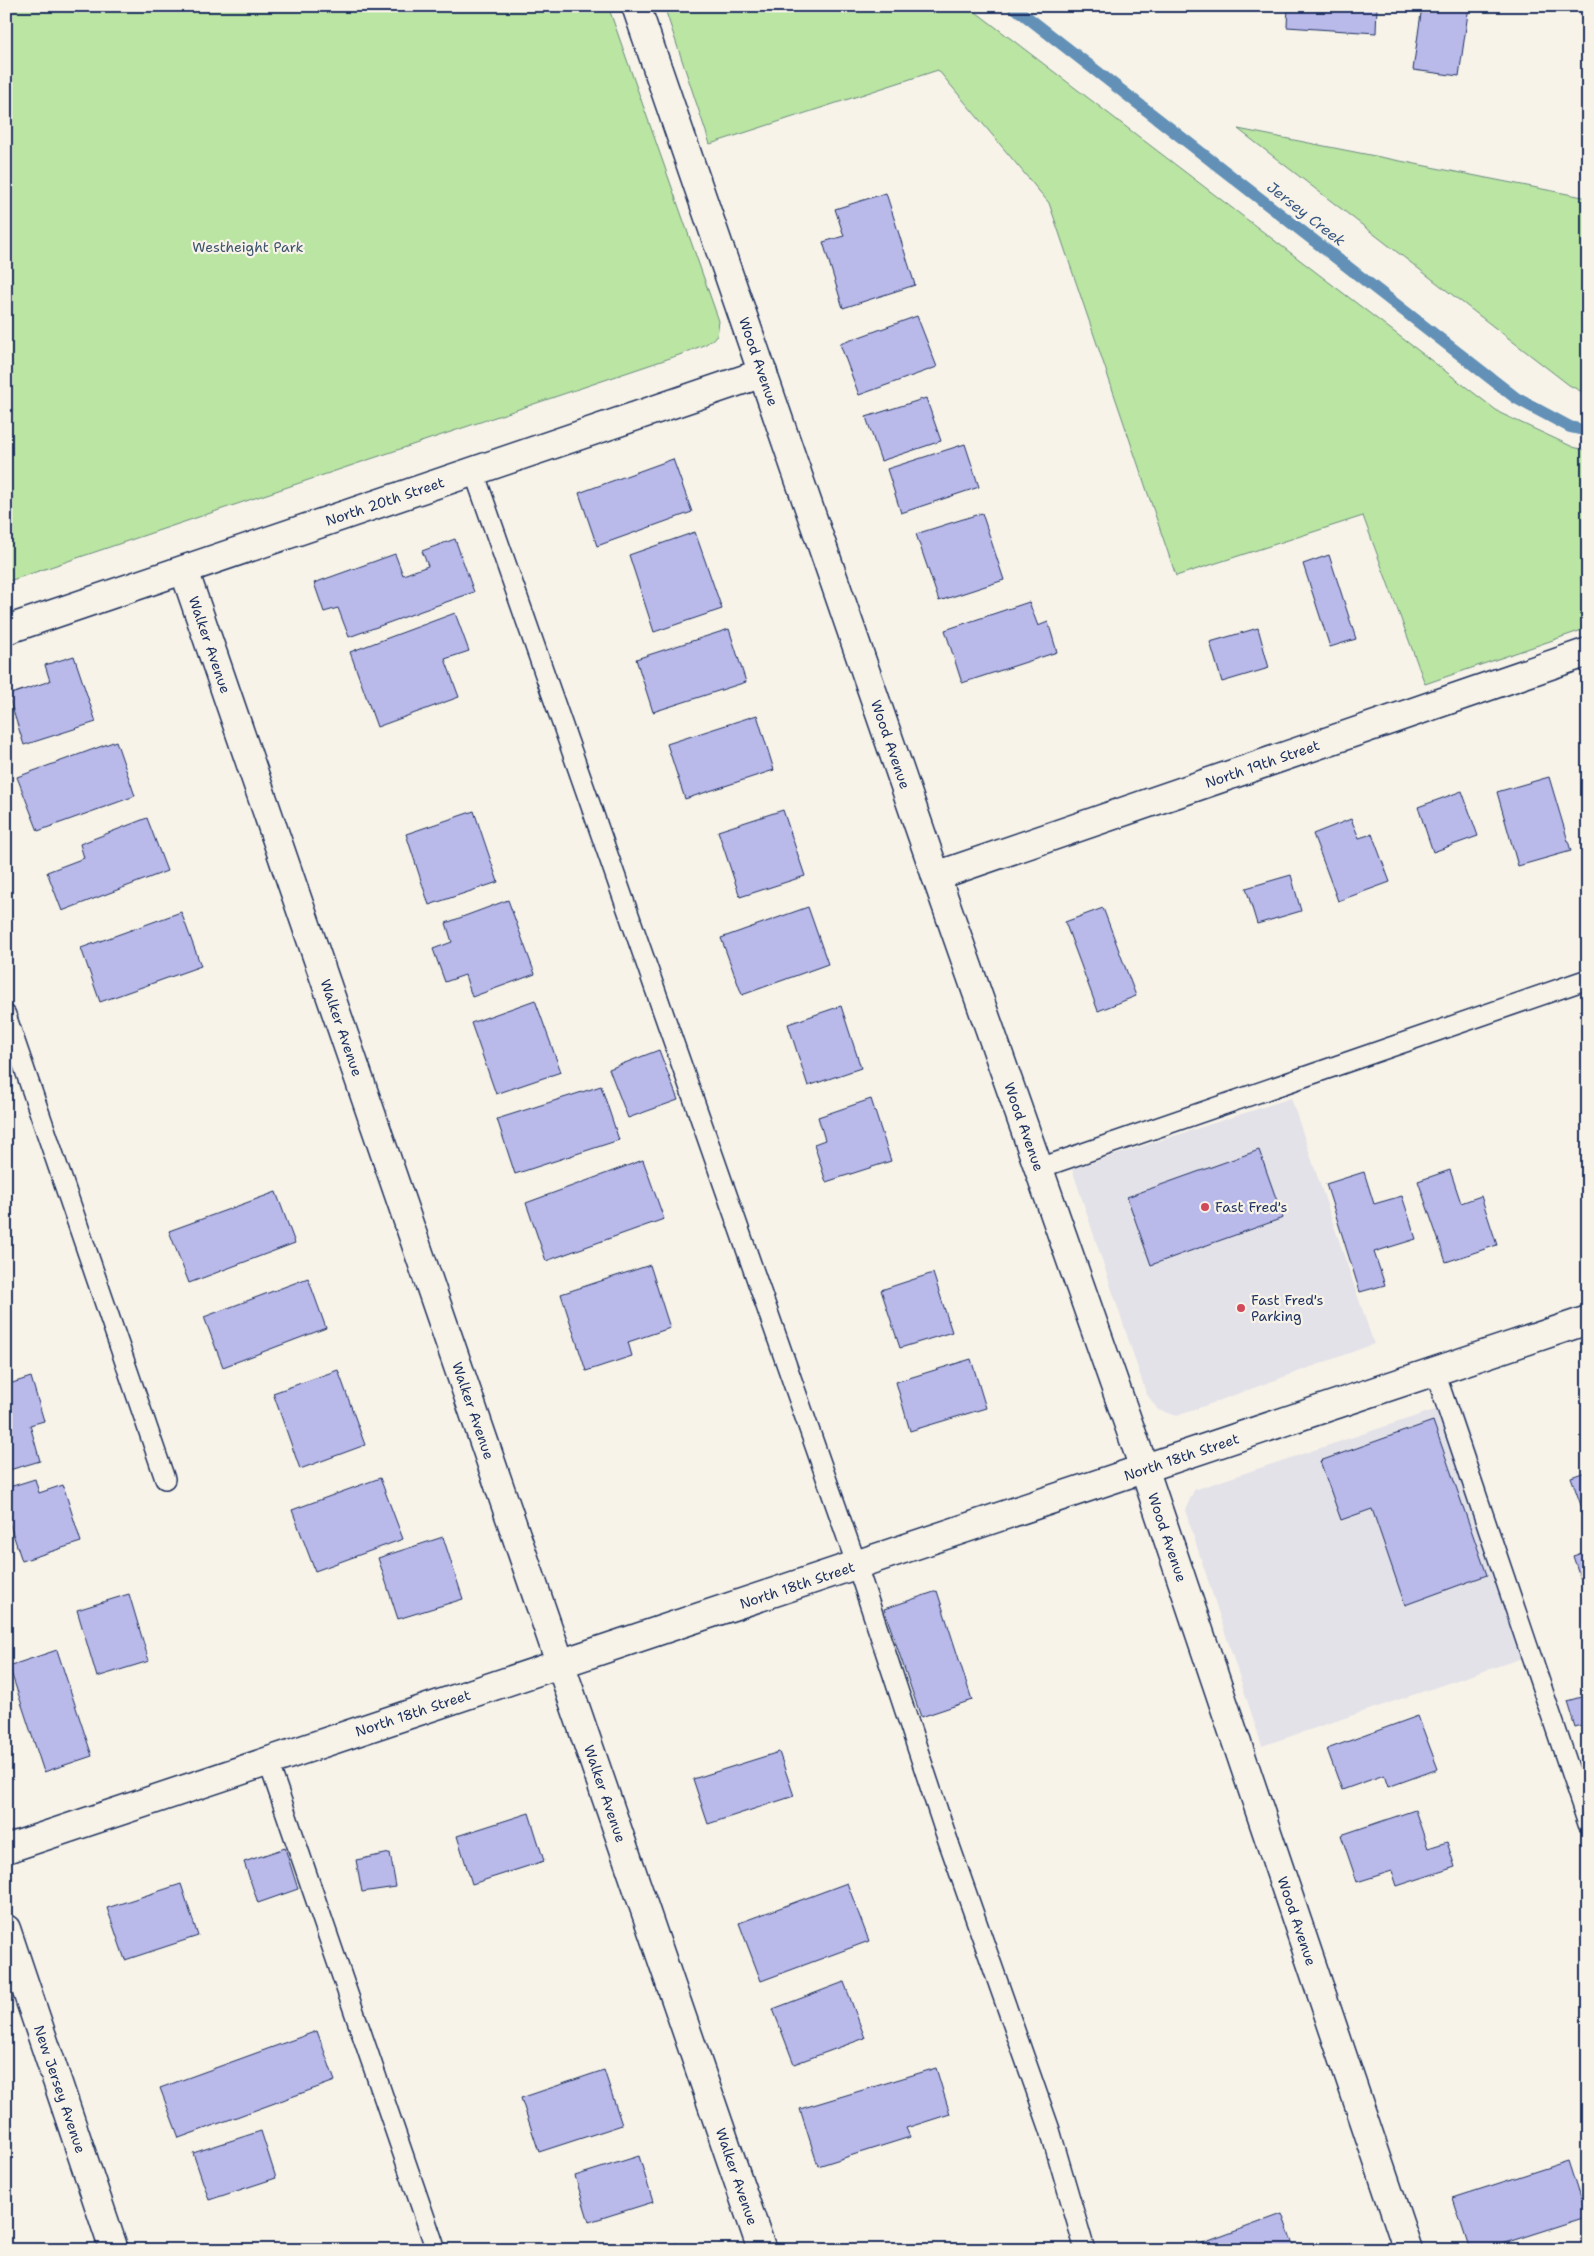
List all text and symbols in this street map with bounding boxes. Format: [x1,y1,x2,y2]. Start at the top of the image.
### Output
water label: Jersey Creek [1263,177,1350,251]
park label: Westheight Park [192,238,304,256]
street label: Wood Avenue [735,315,782,408]
street label: North 20th Street [323,473,447,530]
street label: Walker Avenue [185,594,235,696]
street label: Wood Avenue [867,697,914,791]
street label: North 19th Street [1203,736,1322,792]
street label: Walker Avenue [316,977,367,1079]
street label: Wood Avenue [1000,1080,1048,1174]
place label: Fast Fred's [1215,1198,1287,1216]
marker: Fast Fred's [1199,1201,1211,1213]
place label: Fast Fred's Parking [1251,1291,1323,1325]
marker: Fast Fred's Parking [1235,1302,1247,1314]
street label: Walker Avenue [448,1360,498,1462]
street label: North 18th Street [1121,1429,1241,1485]
street label: Wood Avenue [1144,1490,1191,1584]
street label: North 18th Street [737,1558,857,1613]
street label: North 18th Street [353,1685,473,1741]
street label: Walker Avenue [580,1743,630,1845]
street label: Wood Avenue [1274,1874,1320,1968]
street label: New Jersey Avenue [30,2023,90,2156]
street label: Walker Avenue [712,2125,762,2228]

